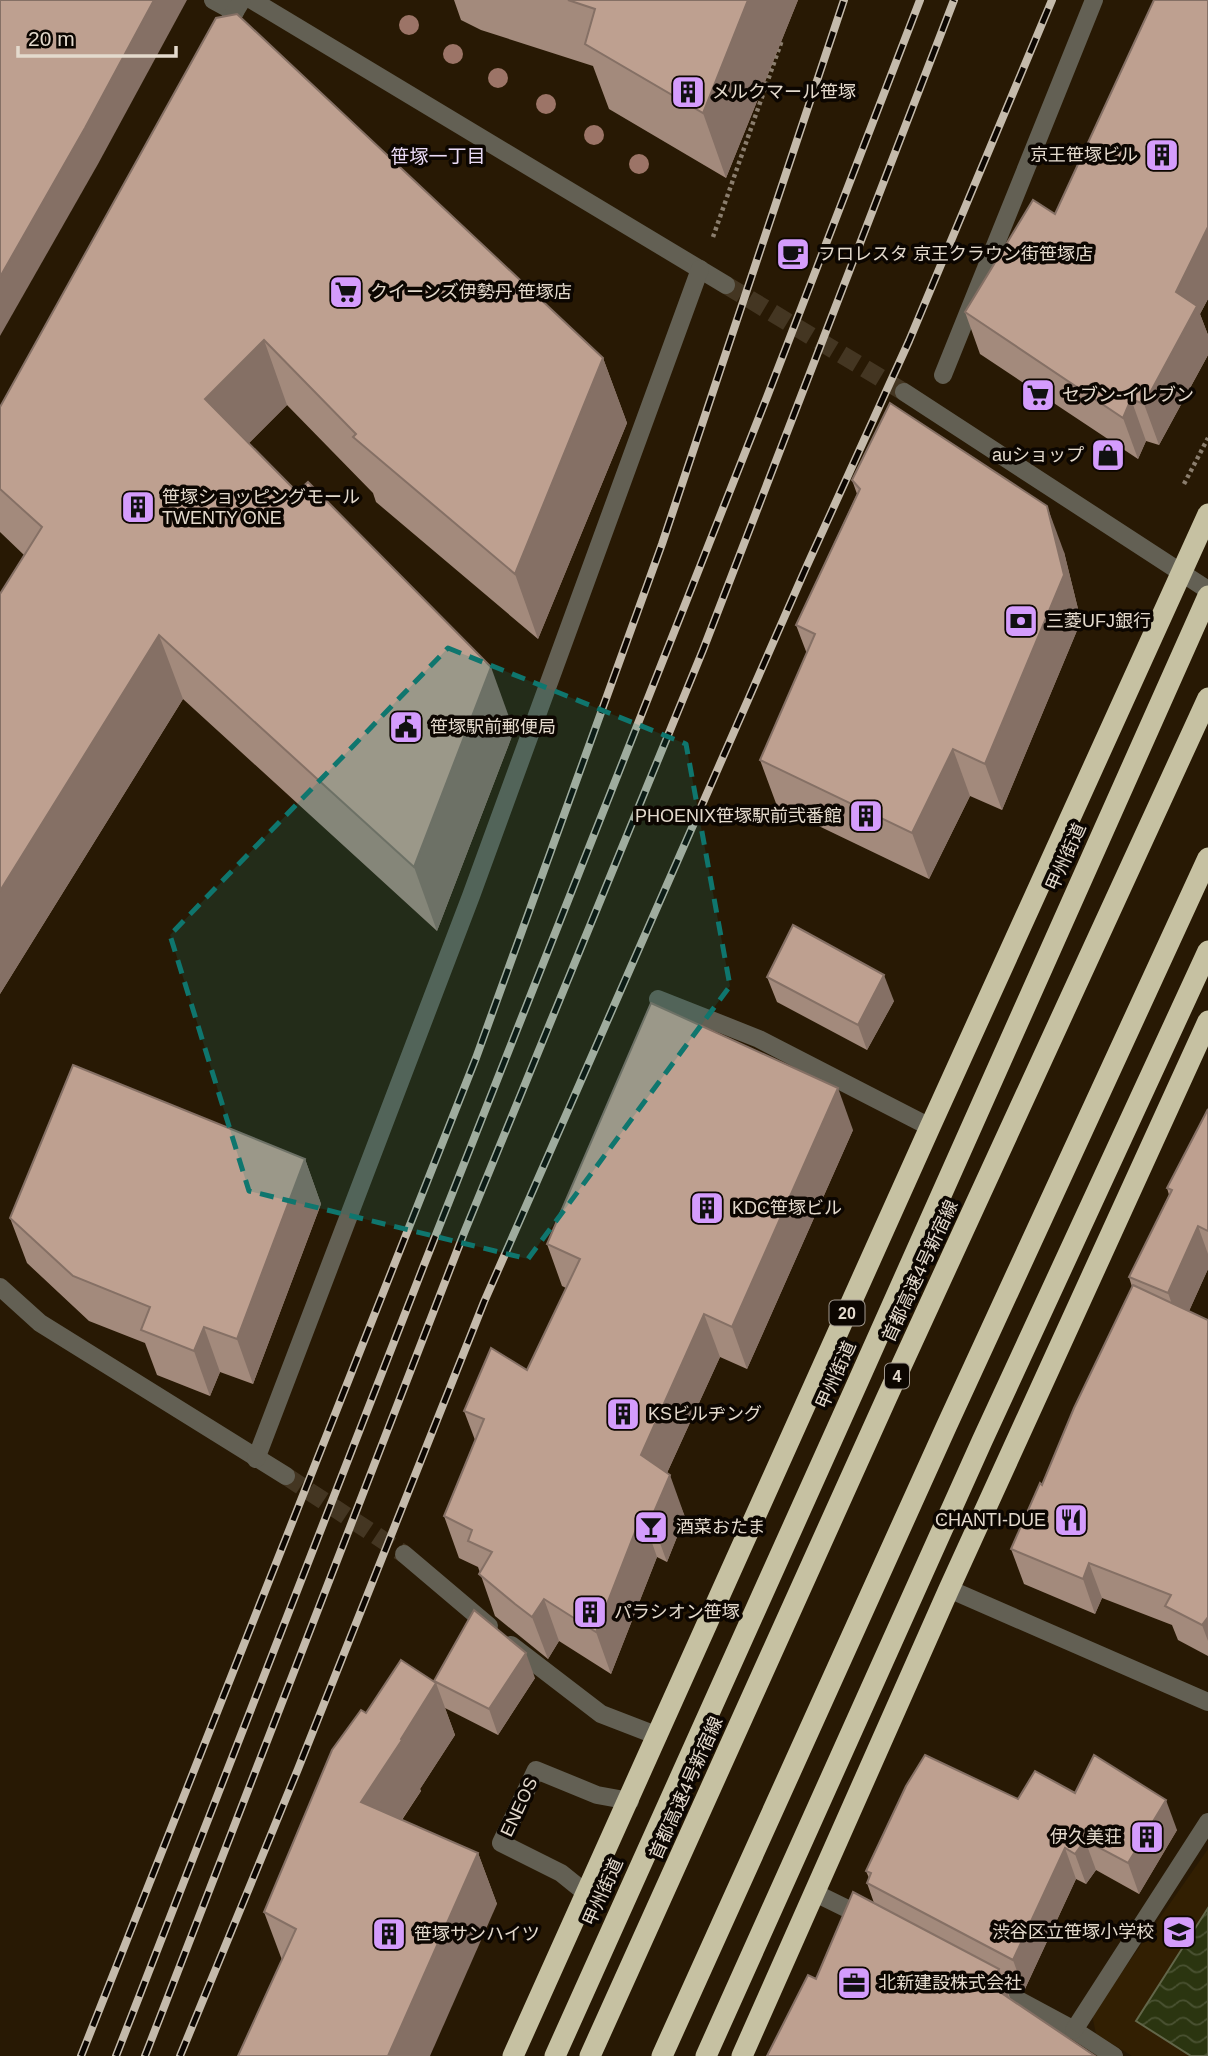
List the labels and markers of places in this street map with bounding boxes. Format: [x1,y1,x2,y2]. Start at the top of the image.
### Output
building icon: メルクマール笹塚 [669,73,707,111]
place label: メルクマール笹塚 [712,82,856,102]
building icon: 京王笹塚ビル [1143,136,1181,174]
place label: 京王笹塚ビル [1030,145,1138,165]
cafe icon: フロレスタ 京王クラウン街笹塚店 [774,235,812,273]
place label: フロレスタ 京王クラウン街笹塚店 [818,244,1093,264]
supermarket icon: クイーンズ伊勢丹 笹塚店 [327,273,365,311]
place label: クイーンズ伊勢丹 笹塚店 [370,282,572,302]
supermarket icon: セブン-イレブン [1019,376,1057,414]
place label: セブン-イレブン [1062,385,1194,405]
shop icon: auショップ [1089,436,1127,474]
place label: auショップ [992,445,1084,465]
place label: 笹塚ショッピングモール TWENTY ONE [162,487,360,528]
building icon: 笹塚ショッピングモール TWENTY ONE [119,488,157,526]
bank icon: 三菱UFJ銀行 [1002,602,1040,640]
place label: 三菱UFJ銀行 [1046,611,1151,631]
public building icon: 笹塚駅前郵便局 [387,708,425,746]
place label: 笹塚駅前郵便局 [430,717,556,737]
building icon: PHOENIX笹塚駅前弐番館 [847,797,885,835]
place label: PHOENIX笹塚駅前弐番館 [635,806,842,826]
building icon: KDC笹塚ビル [688,1189,726,1227]
place label: KDC笹塚ビル [732,1198,842,1218]
building icon: KSビルヂング [604,1395,642,1433]
place label: KSビルヂング [648,1404,762,1424]
restaurant icon: CHANTI-DUE [1052,1501,1090,1539]
bar icon: 酒菜おたま [632,1508,670,1546]
place label: CHANTI-DUE [935,1510,1046,1530]
place label: 酒菜おたま [676,1517,765,1537]
building icon: パラシオン笹塚 [571,1593,609,1631]
place label: パラシオン笹塚 [614,1602,740,1622]
building icon: 伊久美荘 [1128,1818,1166,1856]
place label: 伊久美荘 [1050,1827,1122,1847]
school or university icon: 渋谷区立笹塚小学校 [1160,1913,1198,1951]
building icon: 笹塚サンハイツ [370,1915,408,1953]
place label: 渋谷区立笹塚小学校 [992,1922,1154,1942]
place label: 笹塚サンハイツ [414,1924,540,1944]
office icon: 北新建設株式会社 [835,1964,873,2002]
place label: 北新建設株式会社 [878,1973,1022,1993]

